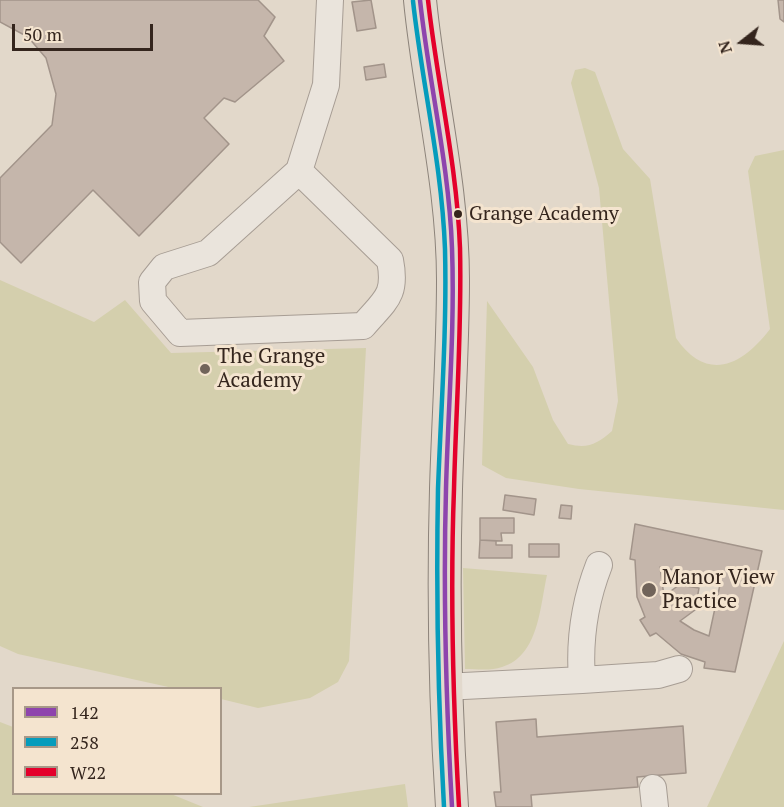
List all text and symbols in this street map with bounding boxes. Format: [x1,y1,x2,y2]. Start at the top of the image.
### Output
scale bar [15,12,156,50]
north arrow [712,12,772,72]
text: 50 m [23,22,62,46]
text: N [712,38,737,56]
place label: Grange Academy [469,202,619,226]
marker: Grange Academy [452,208,464,220]
place label: The Grange Academy [217,344,325,394]
marker: The Grange Academy [198,362,212,376]
place label: Manor View Practice [662,565,775,615]
marker: Manor View Practice [640,581,658,599]
legend [12,687,222,795]
text: 142 [70,700,99,724]
text: 258 [70,730,99,754]
text: W22 [70,760,106,784]

